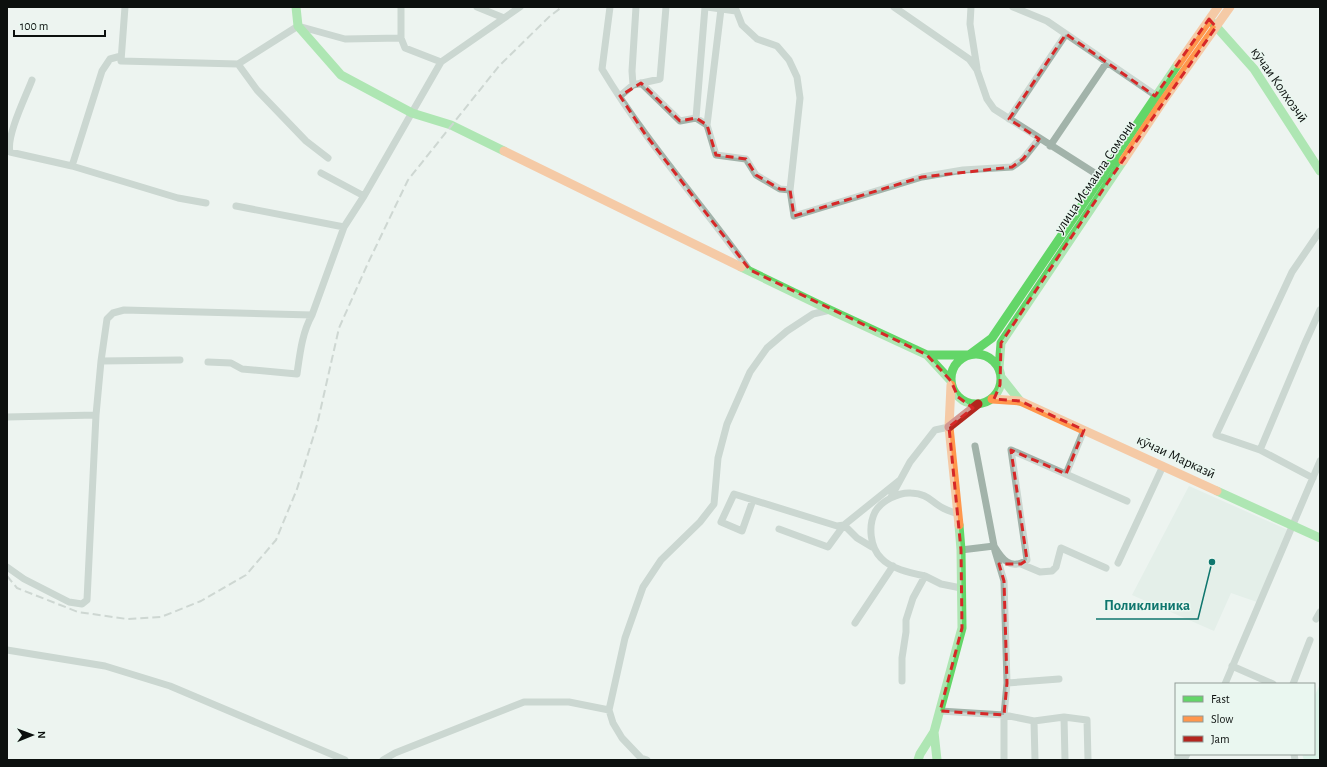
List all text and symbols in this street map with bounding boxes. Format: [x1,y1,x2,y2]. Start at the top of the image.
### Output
scale bar [14,12,105,38]
text: 100 m [20,20,48,32]
street label: кӯчаи Колхозчӣ [1248,45,1310,125]
street label: улица Исмаила Сомони [1052,118,1138,237]
street label: кӯчаи Марказӣ [1135,433,1217,481]
callout: Поликлиника [1096,592,1198,619]
text: Поликлиника [1104,598,1190,613]
legend [1175,683,1315,755]
text: Fast [1211,693,1230,705]
text: Slow [1211,713,1233,725]
north arrow [12,715,52,755]
text: N [36,731,47,739]
text: Jam [1211,733,1230,745]

